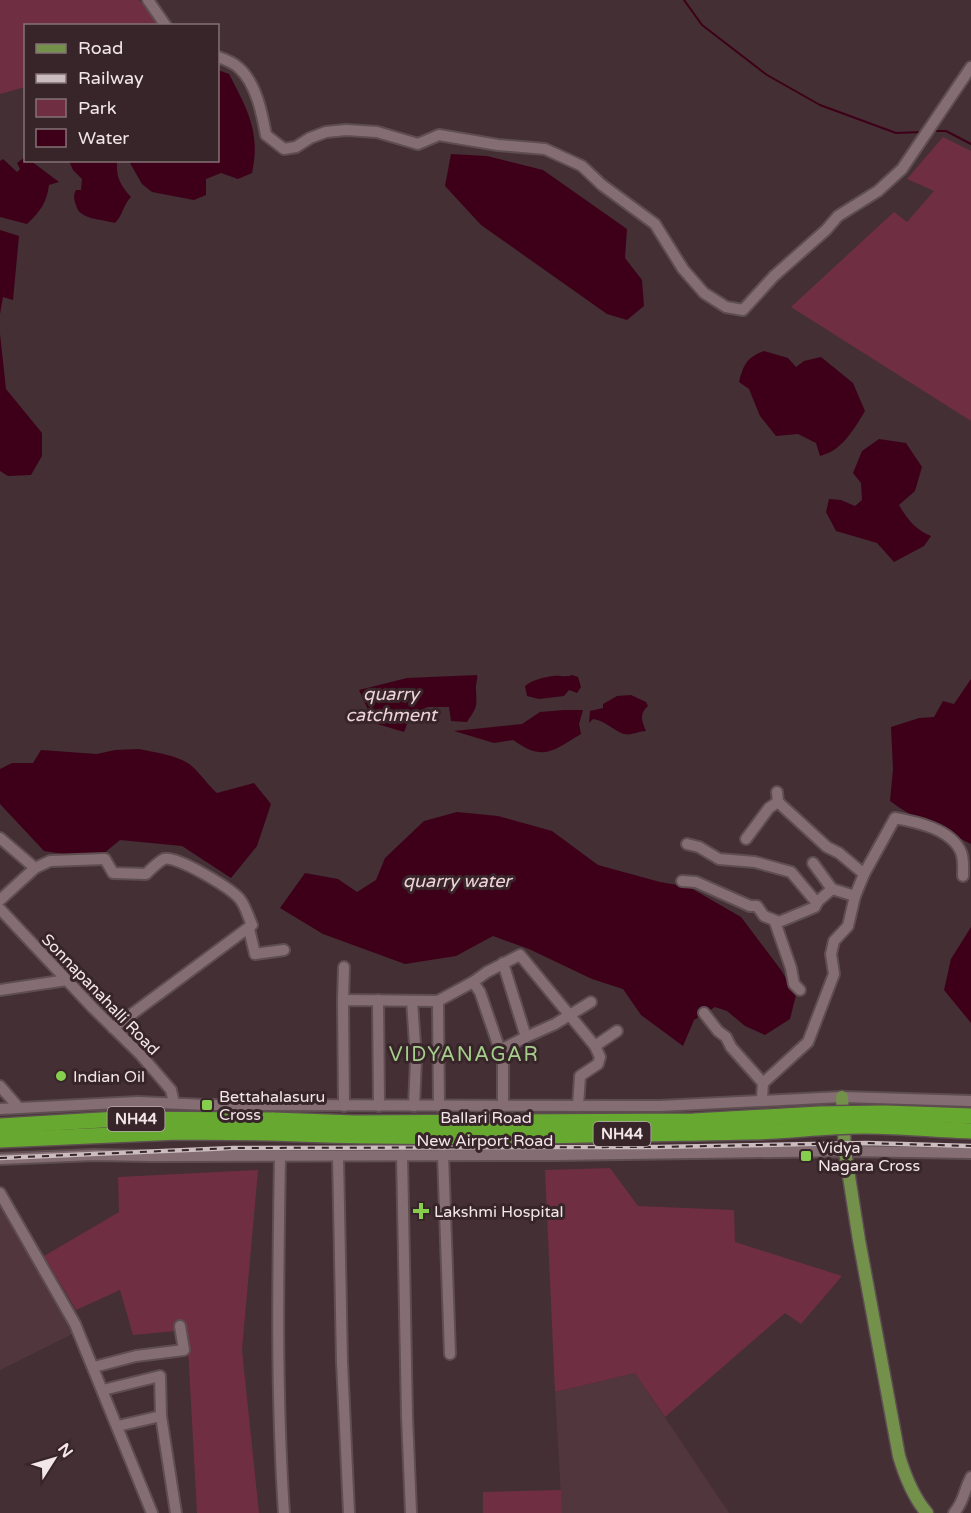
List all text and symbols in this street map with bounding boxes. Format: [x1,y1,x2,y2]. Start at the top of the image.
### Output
legend [24,24,219,162]
text: Road [78,37,123,59]
text: Railway [78,67,144,89]
text: Park [78,97,117,119]
text: Water [78,127,129,149]
water label: quarry catchment [345,683,439,726]
water label: quarry water [403,870,513,892]
street label: Sonnapanahalli Road [37,930,163,1060]
district label: VIDYANAGAR [389,1043,539,1067]
place label: Indian Oil [73,1067,145,1087]
marker: Indian Oil [54,1069,68,1083]
place label: Bettahalasuru Cross [219,1087,325,1125]
marker: Bettahalasuru Cross [200,1098,214,1112]
road number: NH44 [108,1107,164,1131]
street label: Ballari Road [440,1108,532,1128]
road number: NH44 [594,1122,650,1146]
street label: New Airport Road [417,1131,553,1151]
place label: Vidya Nagara Cross [818,1138,920,1176]
marker: Vidya Nagara Cross [799,1149,813,1163]
marker: Lakshmi Hospital [412,1202,430,1220]
place label: Lakshmi Hospital [434,1202,564,1222]
north arrow [24,1429,84,1489]
text: N [53,1439,77,1462]

